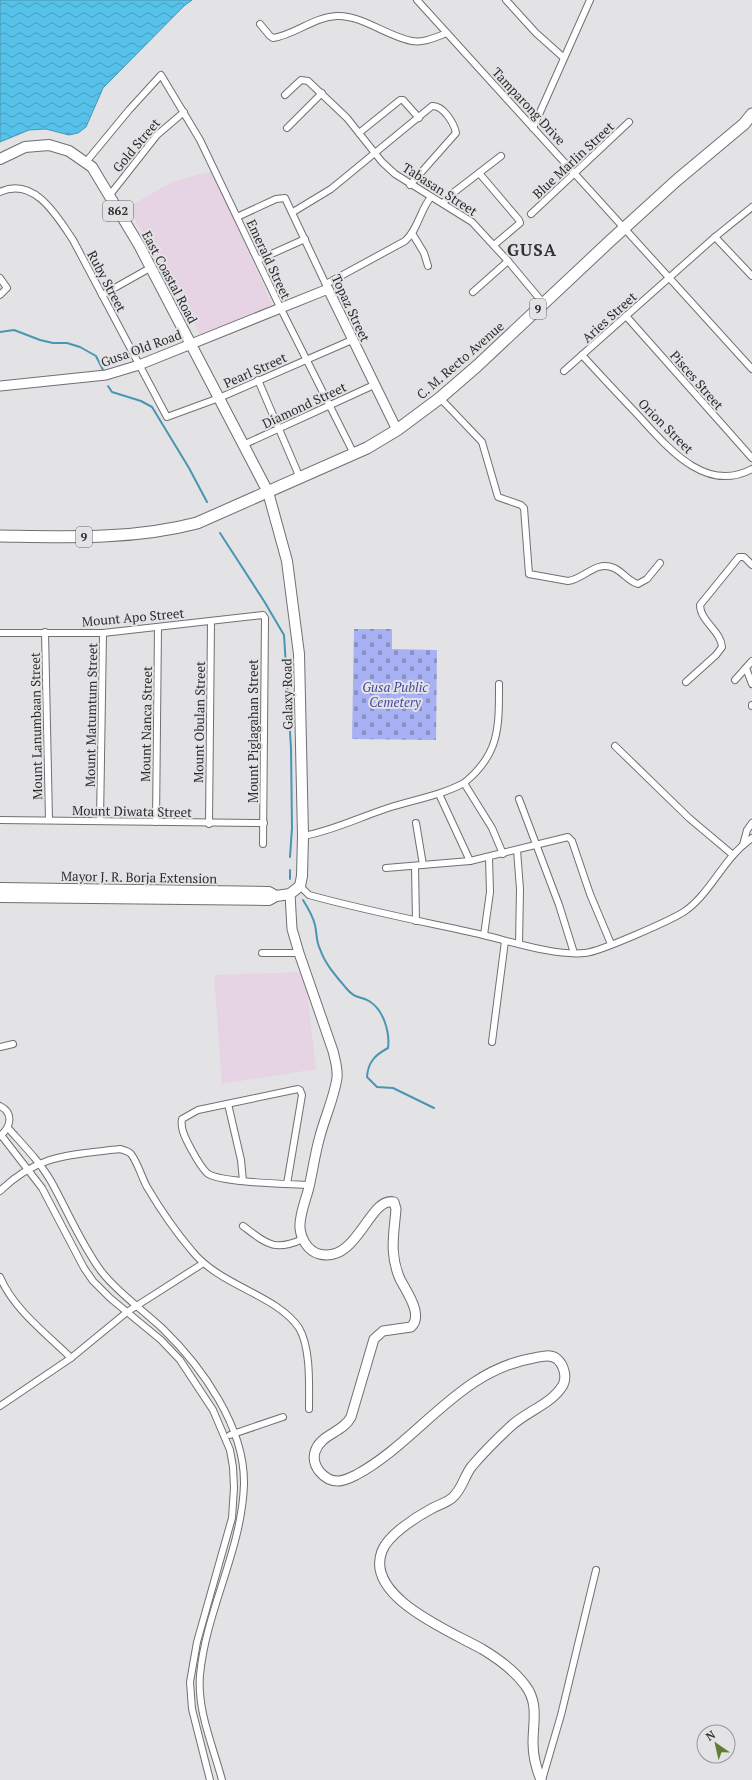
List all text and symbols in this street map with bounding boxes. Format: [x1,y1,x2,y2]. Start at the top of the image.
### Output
street label: Tamparong Drive [488,63,570,149]
street label: Gold Street [108,114,164,176]
street label: Blue Marlin Street [528,117,618,202]
street label: Tabasan Street [399,158,481,220]
road number: 862 [103,201,133,221]
street label: Emerald Street [243,216,295,302]
street label: East Coastal Road [138,227,202,327]
district label: GUSA [507,238,557,261]
street label: Ruby Street [83,247,131,315]
street label: Topaz Street [328,271,375,345]
street label: Aries Street [578,288,640,346]
road number: 9 [530,299,546,319]
street label: C. M. Recto Avenue [412,317,508,403]
street label: Gusa Old Road [98,325,184,371]
street label: Pisces Street [666,346,728,414]
street label: Pearl Street [221,348,290,392]
street label: Diamond Street [259,378,349,432]
street label: Orion Street [634,394,698,458]
road number: 9 [76,527,92,547]
street label: Mount Apo Street [81,604,185,630]
street label: Mount Matumtum Street [81,643,101,787]
street label: Mount Lanumbaan Street [26,652,46,800]
street label: Galaxy Road [277,658,297,730]
street label: Mount Piglagahan Street [244,659,262,803]
street label: Mount Obulan Street [189,661,209,783]
street label: Mount Nanca Street [136,666,156,782]
park label: Gusa Public Cemetery [362,678,428,711]
street label: Mount Diwata Street [72,801,192,821]
street label: Mayor J. R. Borja Extension [61,867,218,887]
north arrow [696,1724,736,1764]
text: N [703,1727,718,1744]

